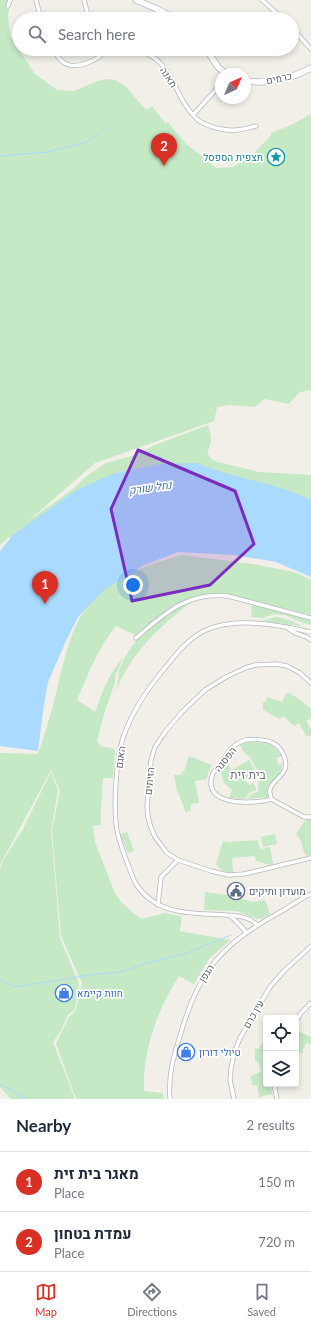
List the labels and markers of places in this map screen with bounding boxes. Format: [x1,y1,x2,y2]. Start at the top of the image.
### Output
pin: 2 [151,133,177,166]
place icon: תצפית הספסל [266,147,286,167]
place label: תצפית הספסל [203,151,263,163]
pin: 1 [32,571,58,604]
public building icon: מועדון ותיקים [226,881,246,901]
place label: מועדון ותיקים [249,885,305,897]
shop icon: חוות קיימא [54,983,74,1003]
place label: חוות קיימא [77,987,123,999]
shop icon: טיולי דורון [176,1042,196,1062]
place label: טיולי דורון [199,1046,241,1058]

